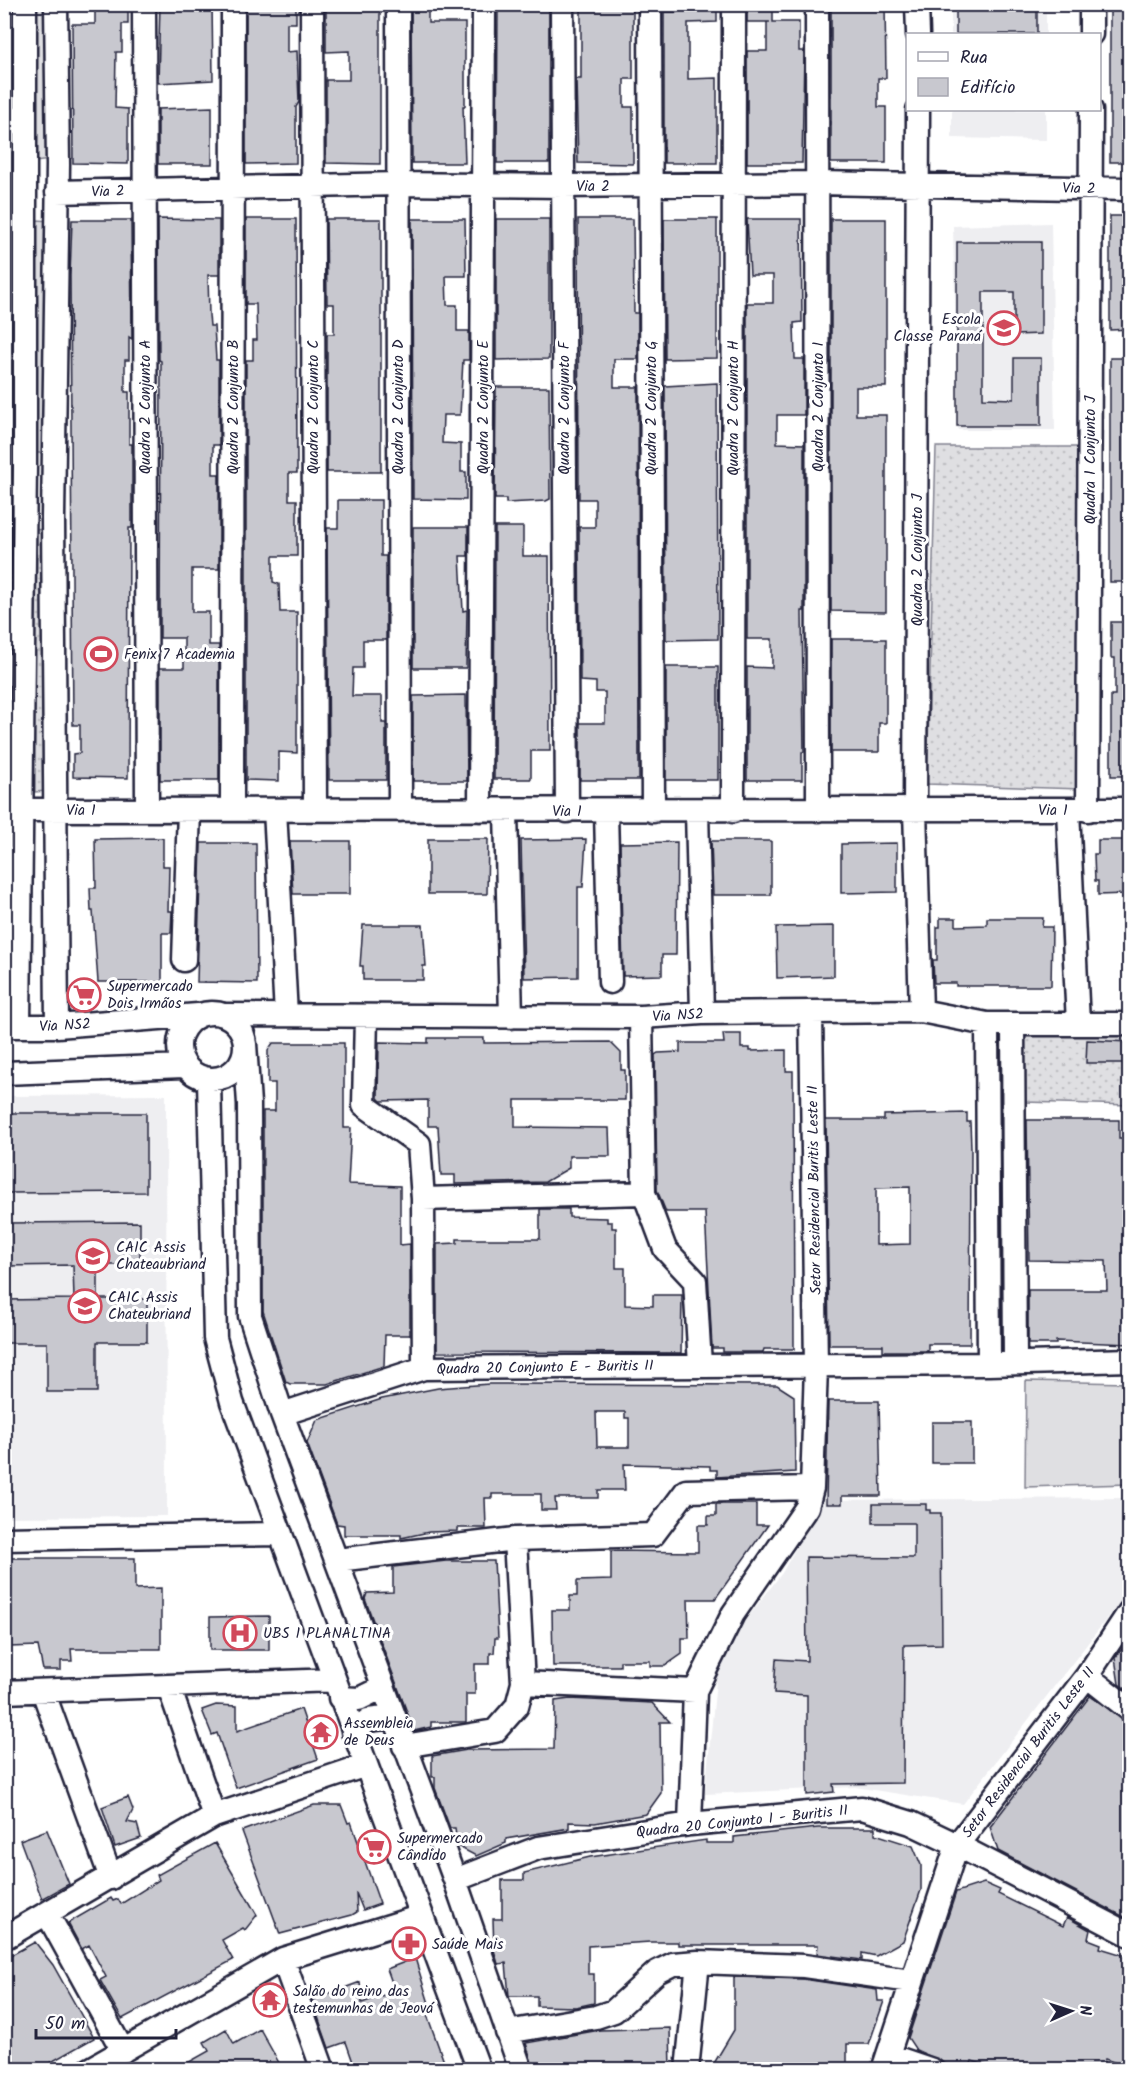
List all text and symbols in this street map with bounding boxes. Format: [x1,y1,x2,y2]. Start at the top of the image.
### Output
legend [906,33,1101,111]
text: Rua [960,44,988,73]
text: Edifício [960,74,1015,103]
street label: Via 2 [576,175,610,199]
street label: Via 2 [1062,177,1096,201]
street label: Via 2 [91,179,125,205]
place label: Escola Classe Paraná [894,308,983,349]
school or university icon: Escola Classe Paraná [986,310,1022,346]
street label: Quadra 2 Conjunto B [222,339,246,475]
street label: Quadra 2 Conjunto D [387,339,411,475]
street label: Quadra 2 Conjunto E [472,339,496,474]
street label: Quadra 2 Conjunto A [134,340,158,474]
street label: Quadra 2 Conjunto C [302,340,326,474]
street label: Quadra 2 Conjunto F [553,340,577,475]
street label: Quadra 2 Conjunto H [722,340,746,476]
street label: Quadra 2 Conjunto G [640,341,664,475]
street label: Quadra 2 Conjunto I [807,342,831,472]
street label: Quadra 1 Conjunto J [1079,395,1103,524]
street label: Quadra 2 Conjunto J [906,493,930,626]
sports icon: Fenix 7 Academia [83,636,119,672]
place label: Fenix 7 Academia [124,643,235,667]
street label: Via 1 [66,799,96,823]
street label: Via 1 [1038,799,1068,823]
street label: Via 1 [552,800,582,824]
place label: Supermercado Dois Irmãos [107,975,193,1016]
supermarket icon: Supermercado Dois Irmãos [66,977,102,1013]
street label: Via NS2 [652,1003,704,1029]
street label: Via NS2 [39,1013,91,1039]
street label: Setor Residencial Buritis Leste II [801,1085,829,1295]
place label: CAIC Assis Chateaubriand [116,1236,206,1277]
school or university icon: CAIC Assis Chateaubriand [75,1238,111,1274]
place label: CAIC Assis Chateubriand [108,1286,191,1327]
school or university icon: CAIC Assis Chateubriand [67,1288,103,1324]
street label: Quadra 20 Conjunto E - Buritis II [436,1354,654,1382]
hospital icon: UBS 1 PLANALTINA [222,1615,258,1651]
place label: UBS 1 PLANALTINA [263,1622,391,1646]
street label: Setor Residencial Buritis Leste II [956,1662,1102,1843]
place label: Assembleia de Deus [344,1712,414,1753]
temple icon: Assembleia de Deus [303,1714,339,1750]
street label: Quadra 20 Conjunto I - Buritis II [635,1799,850,1845]
place label: Supermercado Cândido [397,1827,483,1868]
supermarket icon: Supermercado Cândido [356,1829,392,1865]
pharmacy icon: Saúde Mais [391,1926,427,1962]
place label: Saúde Mais [432,1933,504,1957]
place label: Salão do reino das testemunhas de Jeová [293,1980,435,2021]
north arrow [1041,1981,1101,2041]
temple icon: Salão do reino das testemunhas de Jeová [252,1982,288,2018]
scale bar [36,2002,176,2040]
text: N [1072,2005,1097,2016]
text: 50 m [45,2010,85,2039]

